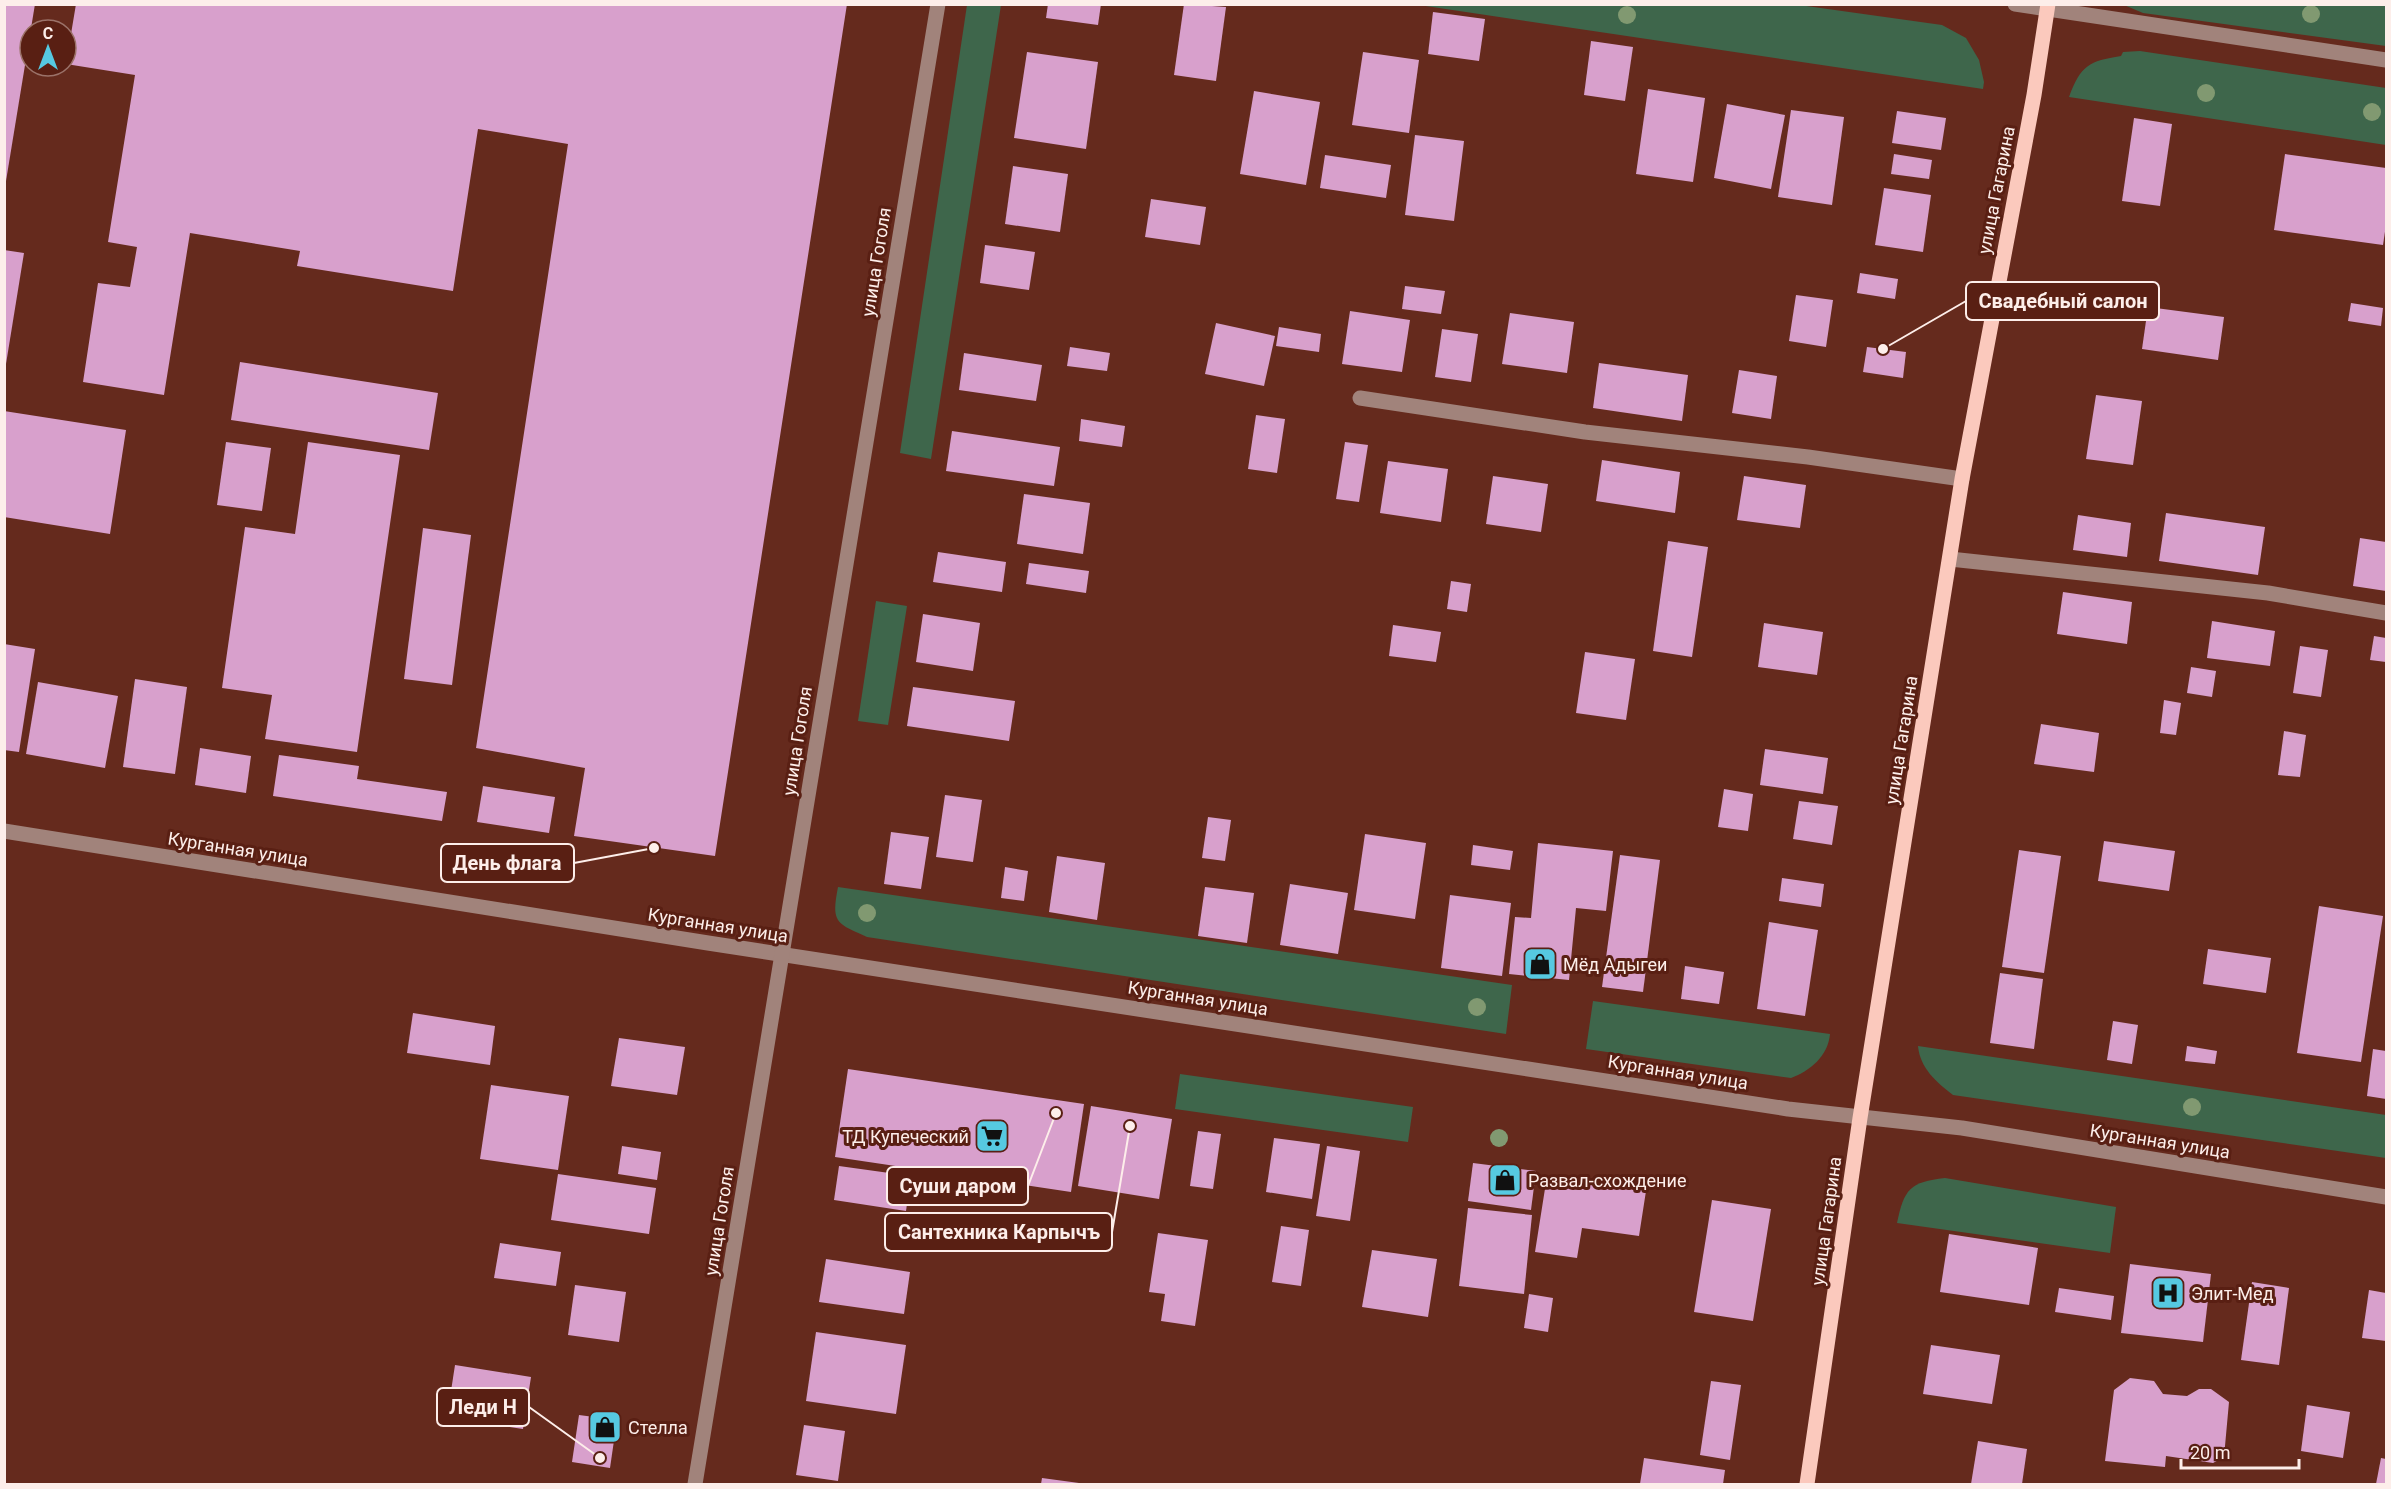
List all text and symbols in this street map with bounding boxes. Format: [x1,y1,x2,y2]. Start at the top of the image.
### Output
north arrow [18,18,78,78]
text: С [43,24,53,43]
street label: улица Гагарина [1973,124,2019,256]
street label: улица Гоголя [857,206,895,318]
callout: Свадебный салон [1966,282,2159,320]
text: Свадебный салон [1978,289,2148,313]
street label: улица Гагарина [1880,674,1922,806]
street label: улица Гоголя [778,685,816,797]
street label: Курганная улица [166,828,310,870]
callout: День флага [441,844,574,882]
text: День флага [453,851,562,875]
street label: Курганная улица [646,904,790,946]
shop icon: Мёд Адыгеи [1522,946,1558,982]
place label: Мёд Адыгеи [1563,954,1667,975]
street label: Курганная улица [1126,977,1270,1019]
street label: Курганная улица [1606,1051,1750,1093]
supermarket icon: ТД Купеческий [974,1118,1010,1154]
street label: Курганная улица [2088,1120,2232,1162]
place label: ТД Купеческий [842,1126,969,1147]
street label: улица Гагарина [1807,1155,1845,1287]
shop icon: Развал-схождение [1487,1162,1523,1198]
street label: улица Гоголя [700,1165,738,1277]
callout: Суши даром [887,1167,1028,1205]
place label: Развал-схождение [1528,1170,1686,1191]
text: Суши даром [899,1174,1017,1198]
callout: Сантехника Карпычъ [885,1213,1112,1251]
text: Сантехника Карпычъ [898,1220,1100,1244]
hospital icon: Элит-Мед [2150,1275,2186,1311]
place label: Элит-Мед [2191,1283,2274,1304]
callout: Леди Н [437,1388,529,1426]
text: Леди Н [449,1395,517,1419]
shop icon: Стелла [587,1409,623,1445]
place label: Стелла [628,1417,688,1438]
scale bar [2181,1432,2300,1470]
text: 20 m [2190,1442,2230,1463]

